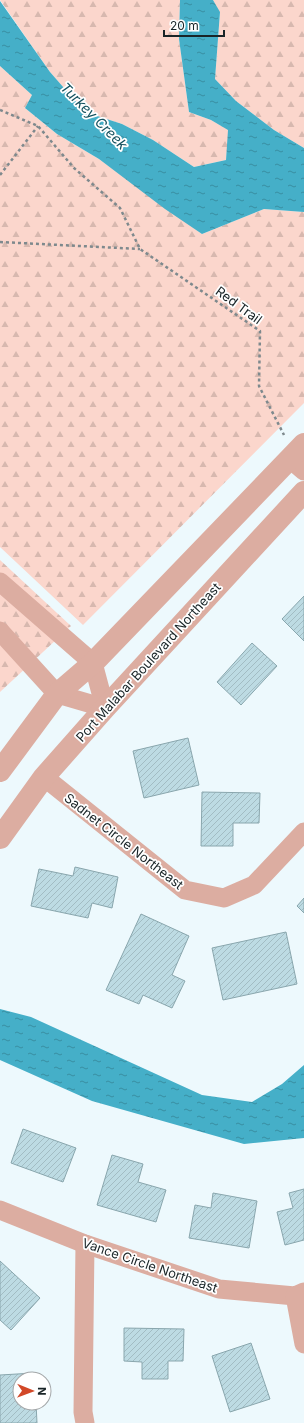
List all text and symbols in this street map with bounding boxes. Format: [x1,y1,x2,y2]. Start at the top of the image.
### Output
scale bar [164,12,224,38]
text: 20 m [170,18,199,33]
water label: Turkey Creek [57,79,132,153]
street label: Red Trail [213,283,265,327]
street label: Port Malabar Boulevard Northeast [72,579,224,745]
street label: Sadnet Circle Northeast [61,790,187,892]
street label: Vance Circle Northeast [80,1234,220,1296]
north arrow [12,1371,52,1411]
text: N [35,1387,49,1395]

